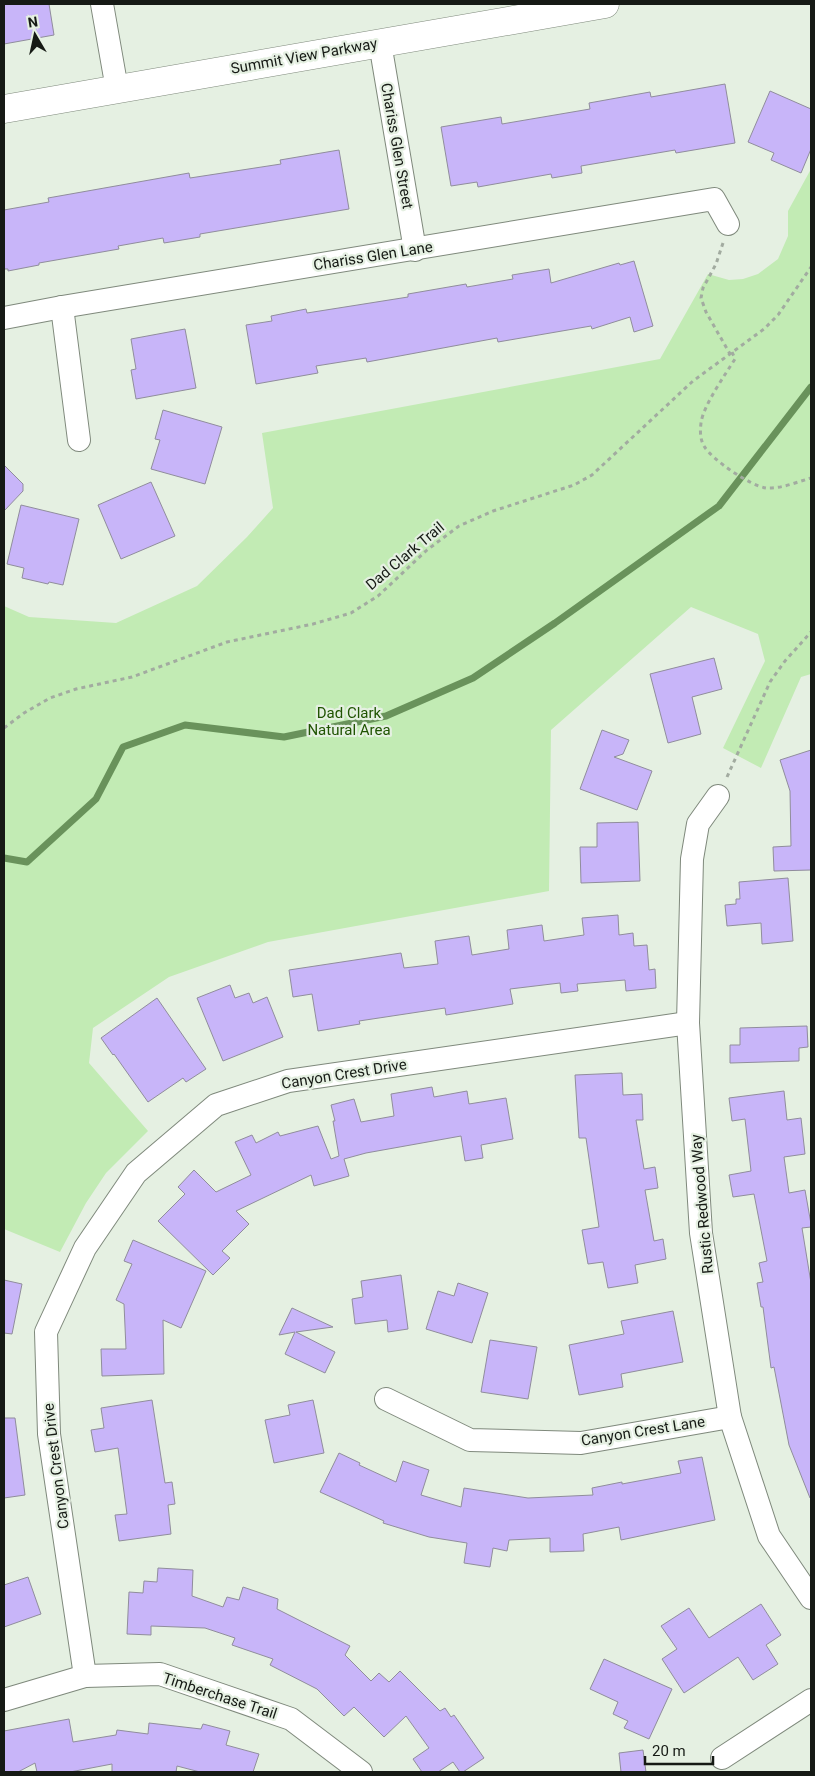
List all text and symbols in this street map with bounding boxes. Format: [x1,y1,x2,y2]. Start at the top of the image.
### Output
north arrow [10,10,60,60]
text: N [27,13,39,31]
street label: Summit View Parkway [229,34,379,78]
street label: Chariss Glen Street [377,82,417,210]
street label: Chariss Glen Lane [312,238,434,274]
street label: Dad Clark Trail [362,518,448,594]
park label: Dad Clark Natural Area [307,704,391,739]
street label: Canyon Crest Drive [280,1055,408,1093]
street label: Rustic Redwood Way [687,1134,717,1274]
street label: Canyon Crest Drive [39,1402,73,1530]
street label: Canyon Crest Lane [580,1412,706,1450]
street label: Timberchase Trail [161,1669,279,1723]
scale bar [645,1734,712,1766]
text: 20 m [652,1742,686,1760]

